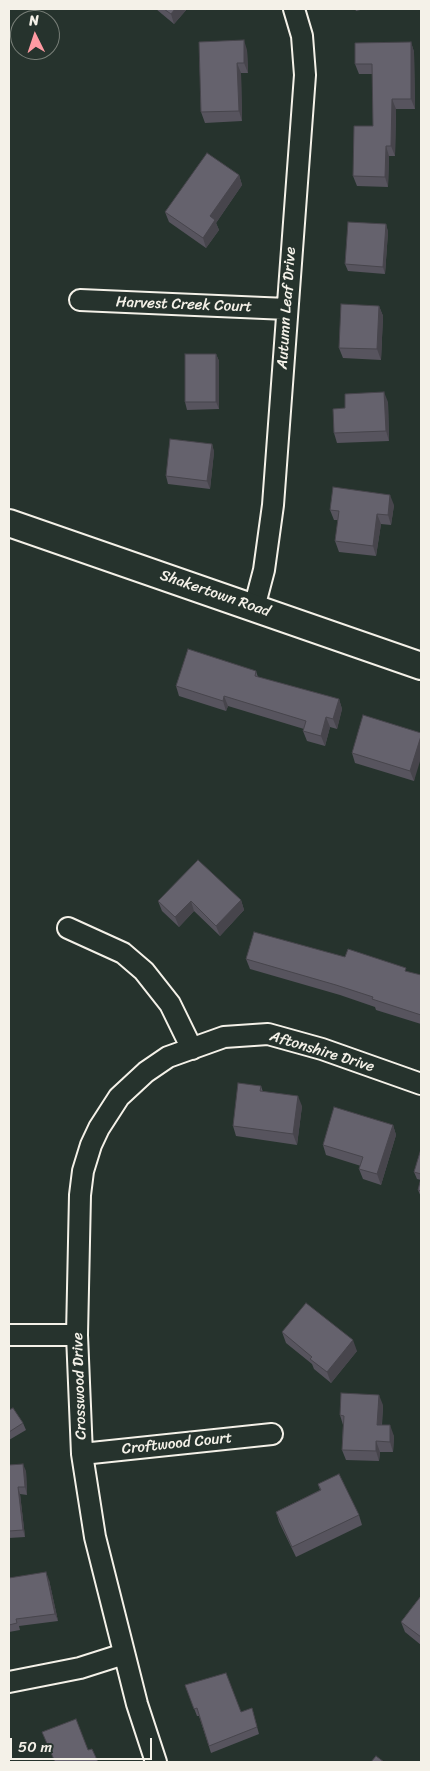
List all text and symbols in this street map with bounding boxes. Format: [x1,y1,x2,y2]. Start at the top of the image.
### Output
text: N [28,8,40,33]
north arrow [10,10,60,60]
street label: Autumn Leaf Drive [274,246,300,370]
street label: Harvest Creek Court [116,294,252,316]
street label: Shakertown Road [158,567,272,621]
street label: Aftonshire Drive [268,1028,376,1076]
street label: Crosswood Drive [69,1332,91,1440]
street label: Croftwood Court [121,1429,233,1459]
scale bar [12,1728,155,1760]
text: 50 m [18,1734,52,1760]

